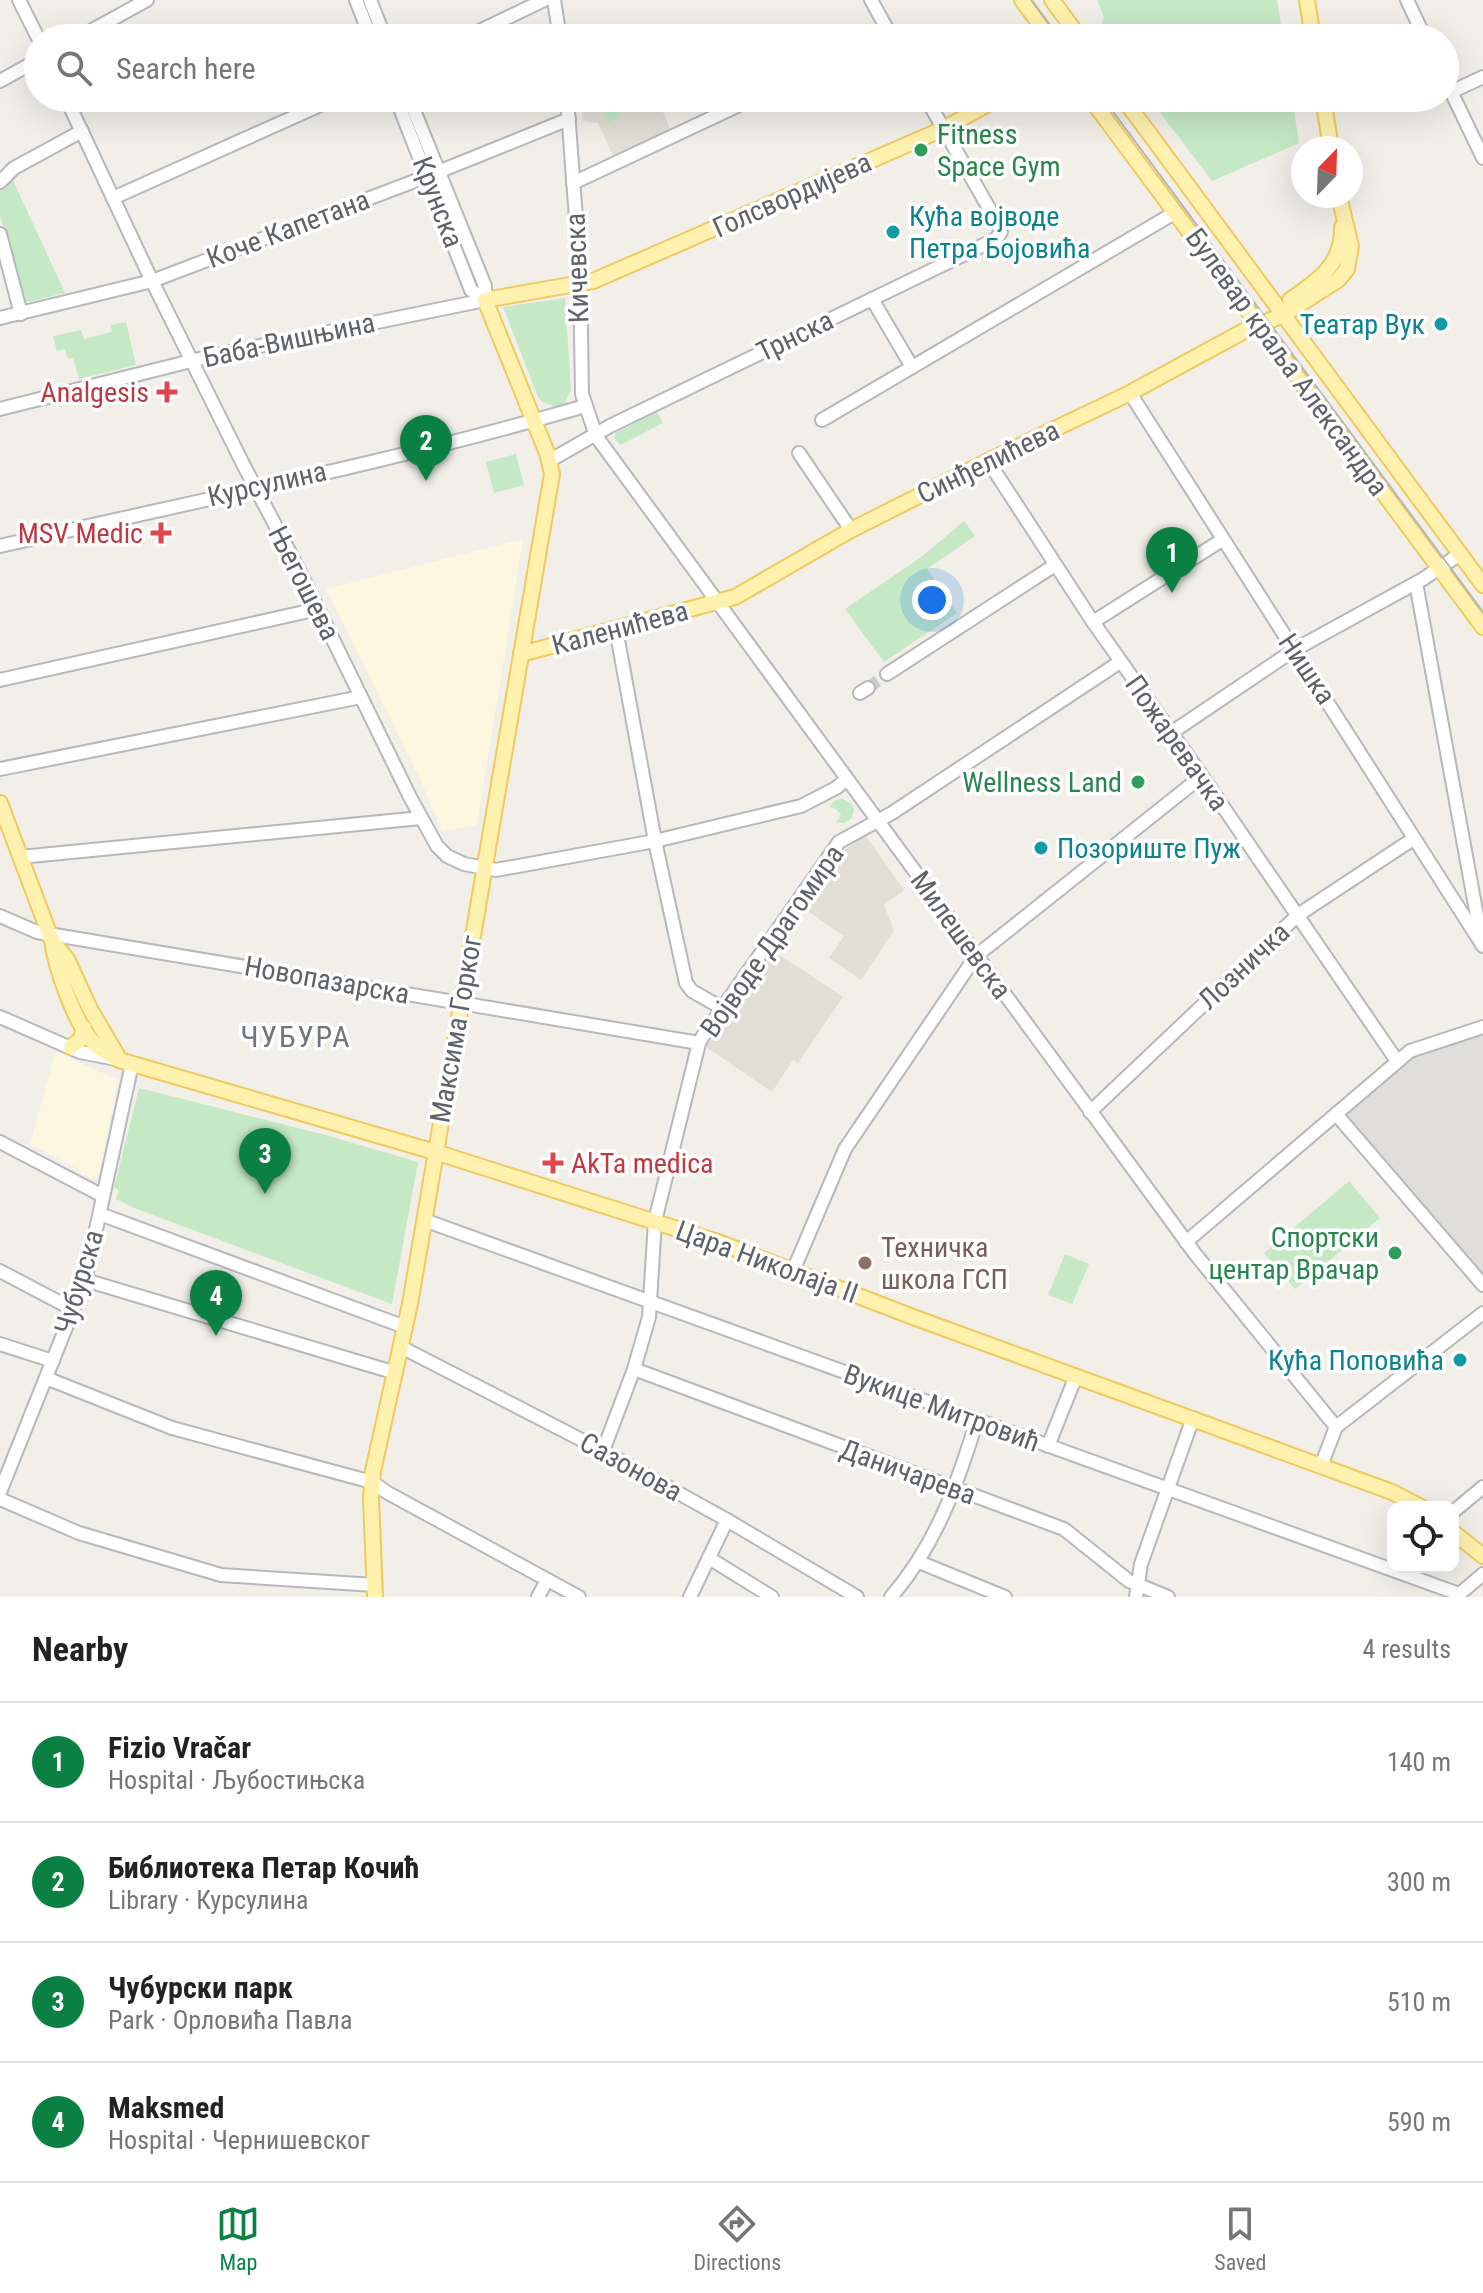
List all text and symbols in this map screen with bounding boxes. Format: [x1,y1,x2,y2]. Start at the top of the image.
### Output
search box [24,24,1459,112]
icon: search [52,46,96,90]
text: Search here [116,51,256,86]
place label: Fitness Space Gym [937,118,1061,183]
north arrow [1291,136,1363,208]
marker: Fitness Space Gym [912,141,930,159]
street label: Голсвордијева [708,145,876,245]
street label: Крунска [406,152,470,252]
street label: Коче Капетана [202,183,374,275]
place label: Кућа војводе Петра Бојовића [909,200,1090,265]
street label: Кичевска [559,212,595,324]
street label: Булевар краља Александра [1179,222,1395,502]
marker: Кућа војводе Петра Бојовића [884,223,902,241]
street label: Трнска [751,303,839,369]
street label: Баба-Вишњина [200,306,378,374]
place label: Театар Вук [1300,308,1425,341]
marker: Театар Вук [1432,315,1450,333]
place label: Analgesis [41,376,149,409]
marker: Analgesis [156,381,178,403]
street label: Синђелићева [911,413,1065,511]
pin: 2 [400,415,452,481]
street label: Курсулина [204,454,330,514]
place label: MSV Medic [18,517,143,550]
street label: Његошева [261,520,347,646]
marker: MSV Medic [150,522,172,544]
pin: 1 [1146,527,1198,593]
your location [912,580,952,620]
street label: Каленићева [548,594,692,662]
street label: Нишка [1271,627,1343,711]
street label: Пожаревачка [1118,669,1236,817]
place label: Wellness Land [962,766,1122,799]
marker: Wellness Land [1129,773,1147,791]
place label: Позориште Пуж [1057,832,1241,865]
street label: Војводе Драгомира [693,839,851,1043]
marker: Позориште Пуж [1032,839,1050,857]
street label: Милешевска [904,865,1018,1005]
street label: Лозничка [1192,916,1296,1016]
street label: Максима Горког [423,933,489,1125]
street label: Новопазарска [242,949,412,1011]
district label: ЧУБУРА [240,1019,352,1054]
pin: 3 [239,1128,291,1194]
place label: AkTa medica [571,1147,714,1180]
marker: AkTa medica [542,1152,564,1174]
street label: Цара Николаја II [671,1214,863,1310]
place label: Спортски центар Врачар [1208,1221,1379,1286]
street label: Чубурска [48,1226,110,1338]
place label: Техничка школа ГСП [881,1231,1008,1296]
marker: Спортски центар Врачар [1386,1244,1404,1262]
marker: Техничка школа ГСП [856,1254,874,1272]
pin: 4 [190,1270,242,1336]
place label: Кућа Поповића [1268,1344,1444,1377]
marker: Кућа Поповића [1451,1351,1469,1369]
street label: Вукице Митровић [839,1357,1045,1459]
street label: Сазонова [574,1425,688,1509]
street label: Даничарева [836,1432,980,1512]
map controls [1387,1501,1459,1573]
button: locate [1387,1501,1459,1573]
text: Nearby [32,1629,128,1669]
text: 4 results [1362,1634,1451,1664]
text: Fizio Vračar [108,1730,251,1765]
text: 1 [51,1747,65,1777]
text: 140 m [1387,1747,1451,1777]
text: Hospital · Љубостињска [108,1765,365,1795]
text: Библиотека Петар Кочић [108,1850,420,1885]
text: 2 [51,1867,65,1897]
text: 300 m [1387,1867,1451,1897]
text: Library · Курсулина [108,1885,309,1915]
text: Чубурски парк [108,1970,293,2005]
text: 3 [51,1987,65,2017]
text: 510 m [1387,1987,1451,2017]
text: Park · Орловића Павла [108,2005,352,2035]
text: Maksmed [108,2090,224,2125]
text: 4 [51,2107,65,2137]
text: 590 m [1387,2107,1451,2137]
text: Hospital · Чернишевског [108,2125,370,2155]
tab: Map [216,2202,260,2275]
tab: Directions [693,2202,781,2275]
tab: Saved [1214,2202,1267,2275]

